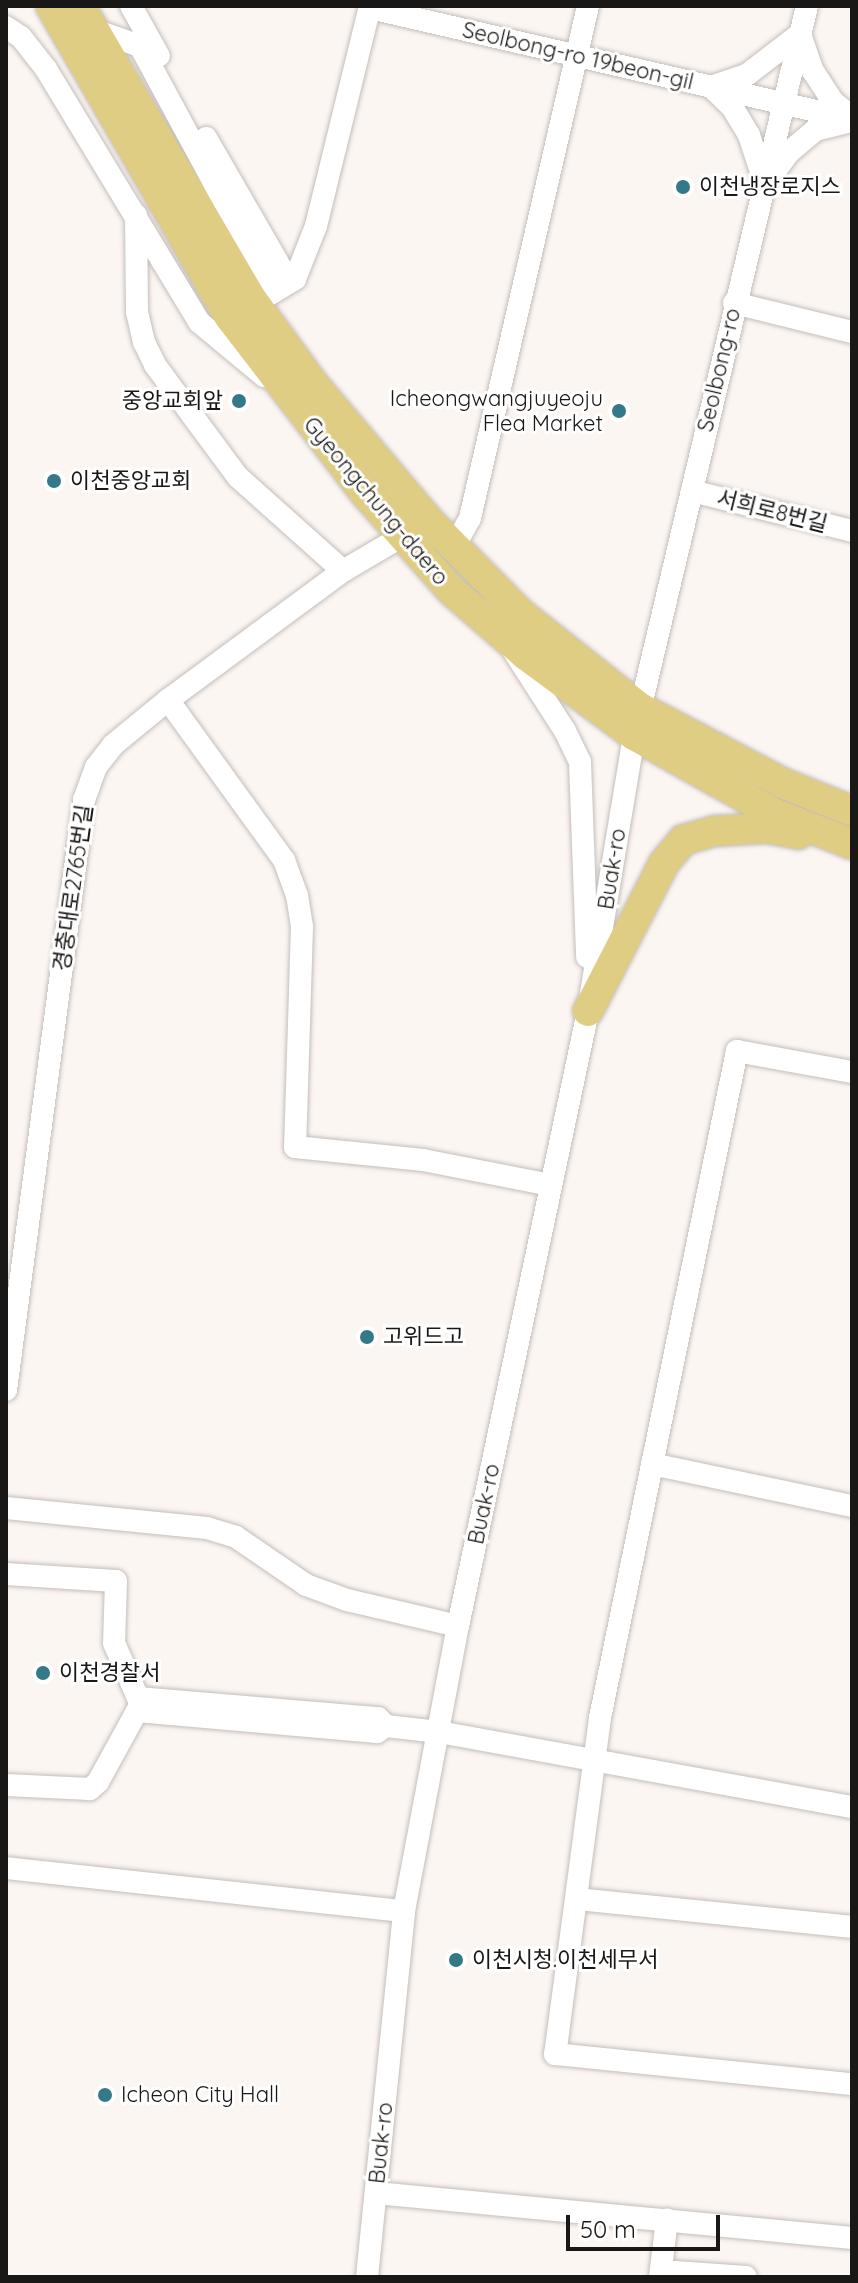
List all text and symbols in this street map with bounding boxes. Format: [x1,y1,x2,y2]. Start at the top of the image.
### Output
street label: Seolbong-ro 19beon-gil [460,17,696,95]
place label: 이천냉장로지스 [699,174,841,200]
marker: 이천냉장로지스 [674,178,692,196]
street label: Seolbong-ro [692,306,746,434]
place label: Icheongwangjuyeoju Flea Market [390,385,603,436]
place label: 중앙교회앞 [122,388,223,414]
marker: 중앙교회앞 [230,392,248,410]
marker: Icheongwangjuyeoju Flea Market [610,402,628,420]
street label: Gyeongchung-daero [298,412,454,590]
place label: 이천중앙교회 [70,468,191,494]
marker: 이천중앙교회 [45,472,63,490]
street label: 서희로8번길 [714,485,830,537]
street label: 경충대로2765번길 [48,803,98,973]
street label: Buak-ro [593,827,631,911]
place label: 고위드고 [383,1324,464,1350]
marker: 고위드고 [358,1328,376,1346]
street label: Buak-ro [463,1461,505,1547]
place label: 이천경찰서 [59,1660,160,1686]
marker: 이천경찰서 [34,1664,52,1682]
place label: 이천시청.이천세무서 [472,1947,658,1973]
marker: 이천시청.이천세무서 [447,1951,465,1969]
place label: Icheon City Hall [121,2082,279,2108]
marker: Icheon City Hall [96,2086,114,2104]
street label: Buak-ro [364,2101,398,2185]
scale bar [570,2199,724,2249]
text: 50 m [580,2214,636,2244]

